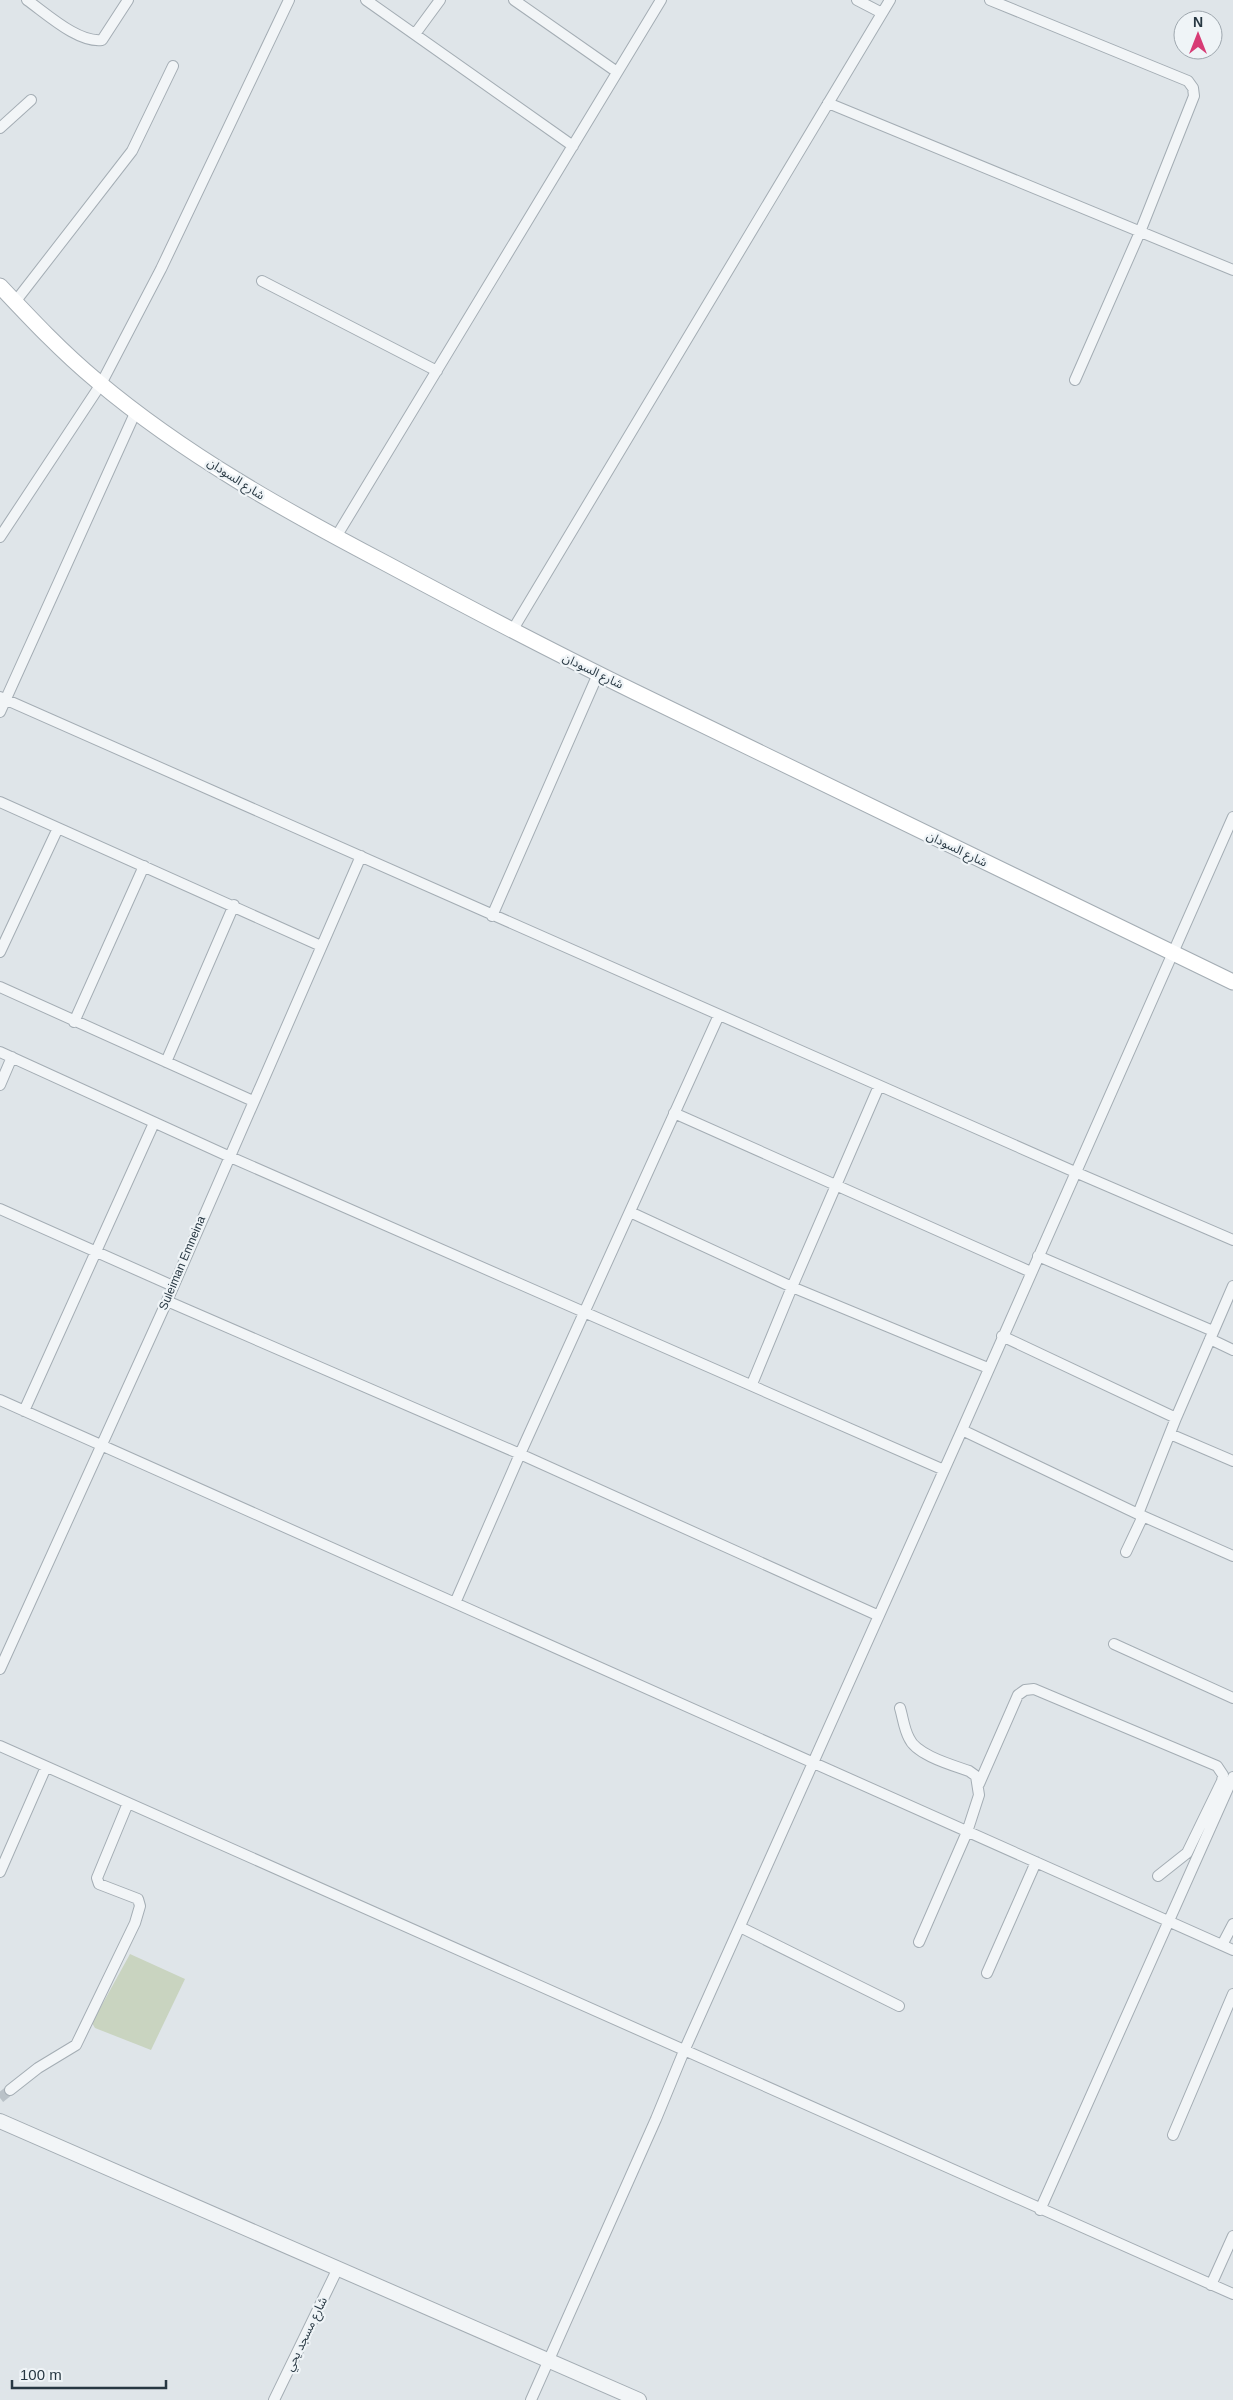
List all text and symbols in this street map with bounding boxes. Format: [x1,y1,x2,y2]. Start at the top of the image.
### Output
north arrow [1173,10,1223,60]
text: N [1193,14,1203,30]
street label: شارع السودان [204,455,267,504]
street label: شارع السودان [560,650,625,693]
street label: شارع السودان [924,828,989,871]
street label: Suleiman Emneina [156,1214,208,1312]
street label: شارع مسجد يحي [282,2295,332,2375]
scale bar [12,2358,166,2390]
text: 100 m [20,2366,62,2383]

